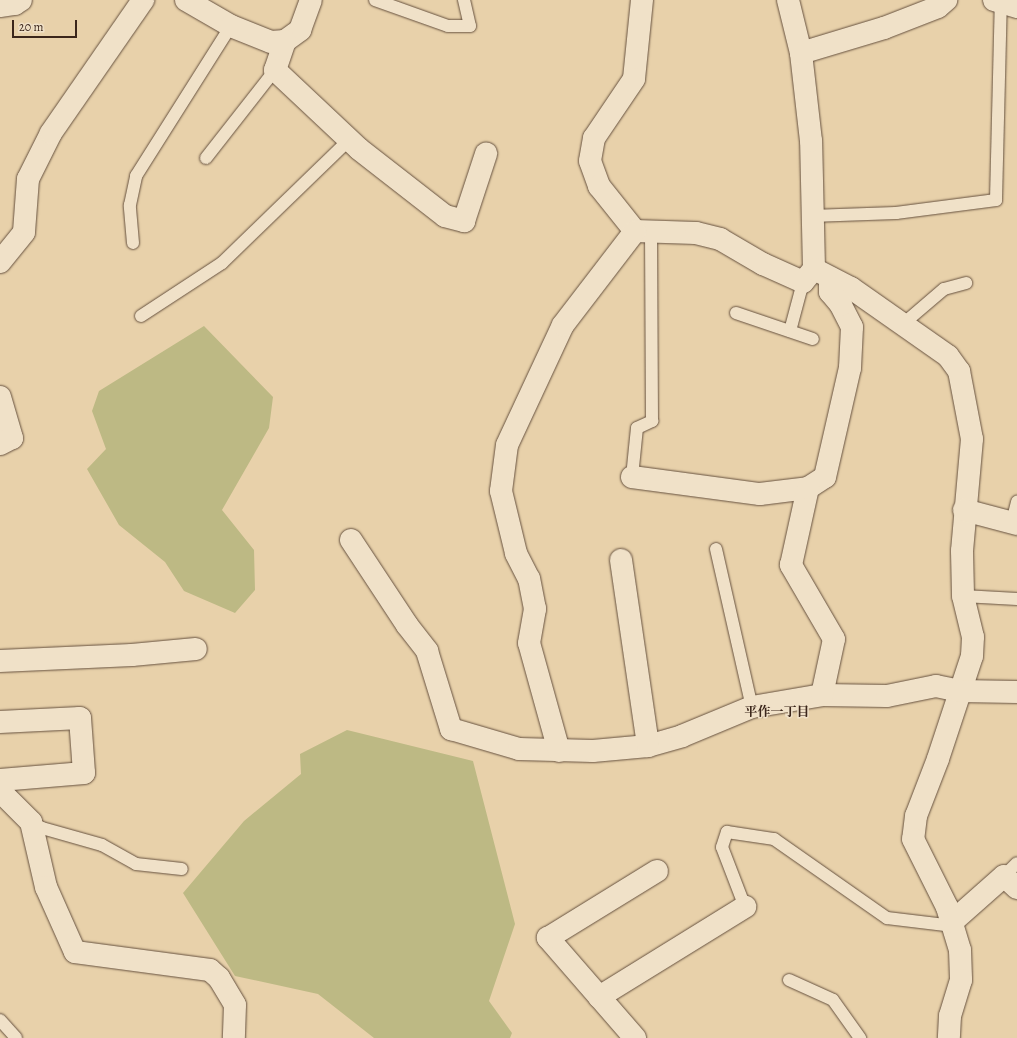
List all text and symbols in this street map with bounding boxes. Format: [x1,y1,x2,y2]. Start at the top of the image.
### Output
scale bar [14,12,79,38]
text: 20 m [19,19,43,35]
district label: 平作一丁目 [745,704,809,720]

